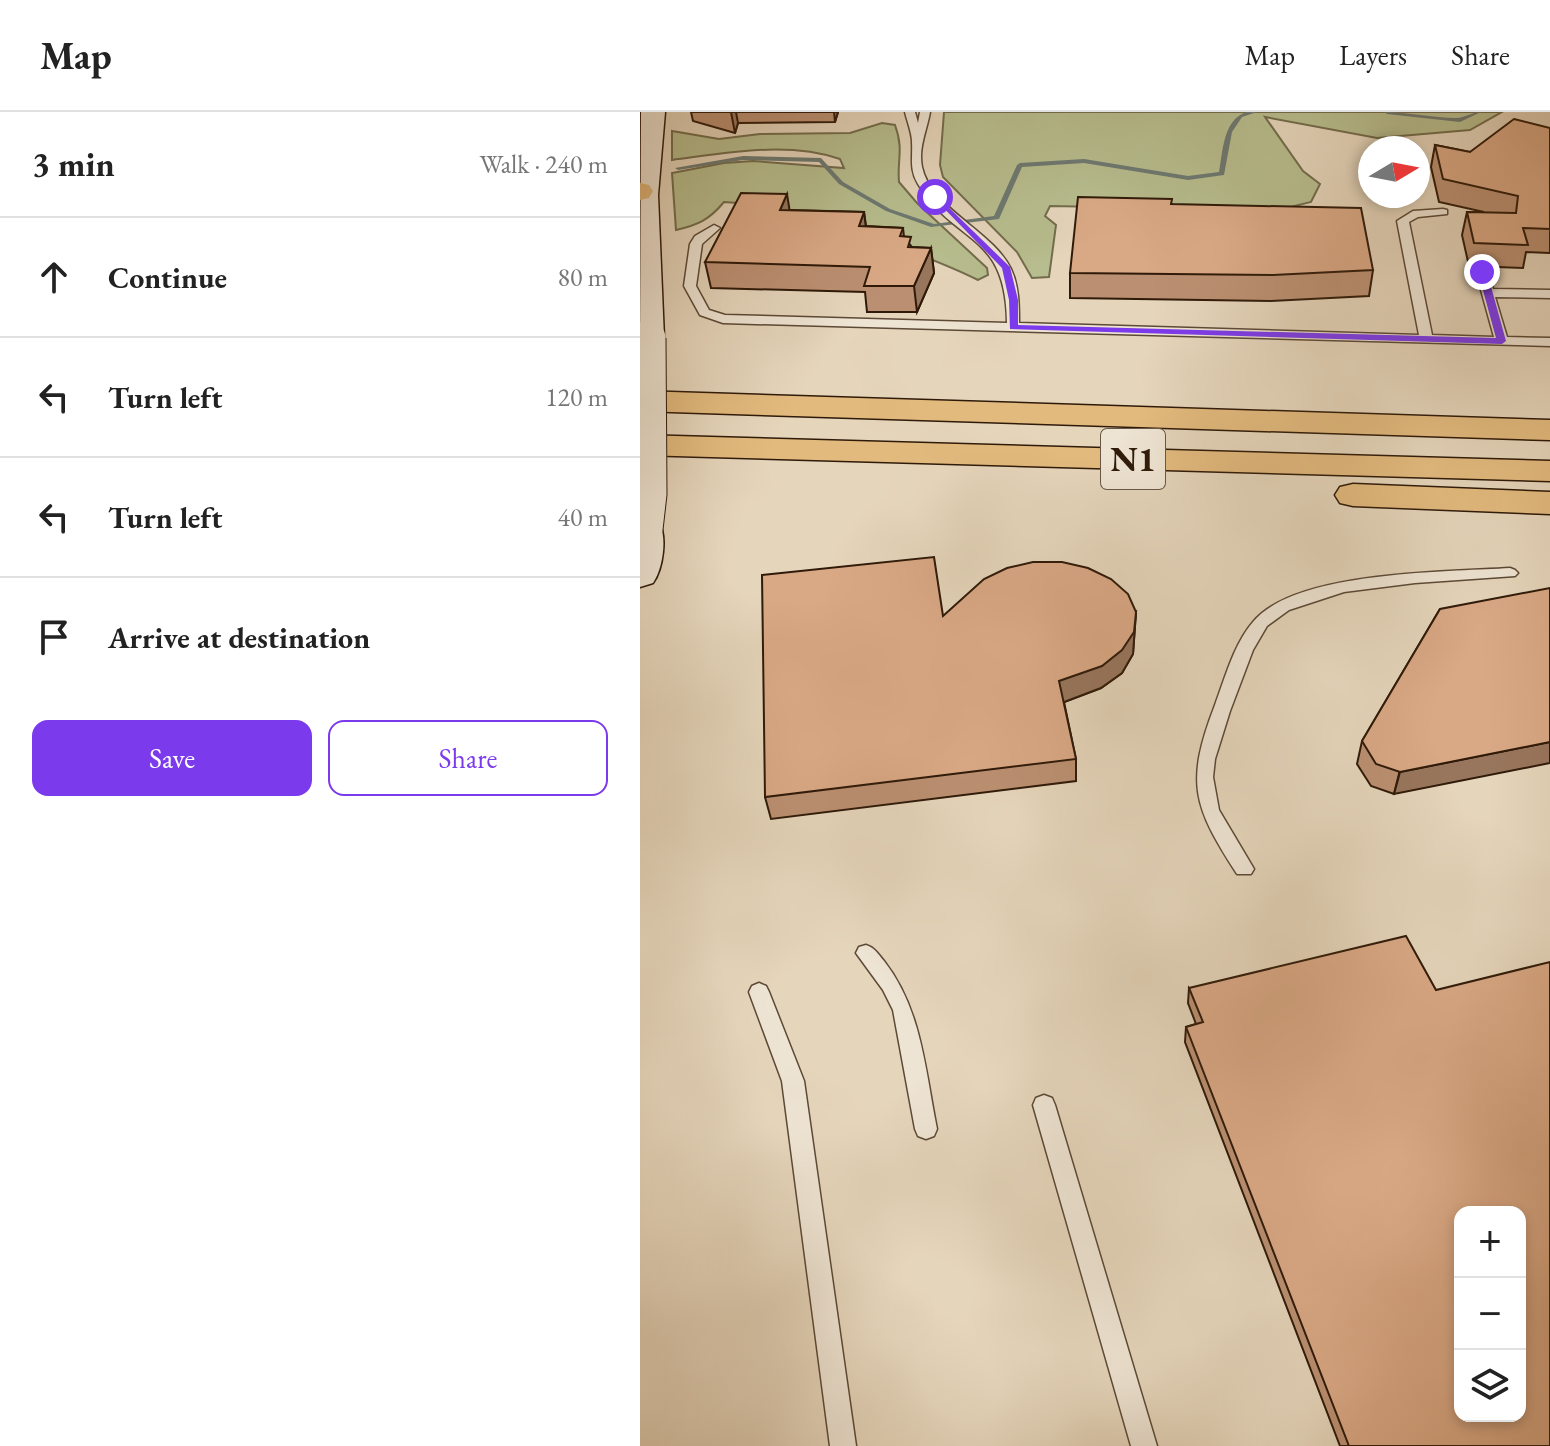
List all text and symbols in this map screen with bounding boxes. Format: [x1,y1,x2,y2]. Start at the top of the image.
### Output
text: Map [40,31,112,80]
text: Map [1245,37,1295,73]
text: Layers [1339,37,1407,73]
text: Share [1451,37,1510,73]
north arrow [1358,136,1430,208]
text: 3 min [32,142,115,186]
text: Walk · 240 m [480,147,608,181]
route start [917,179,953,215]
route end [1464,254,1500,290]
icon: ahead [32,255,76,299]
text: Continue [108,258,227,297]
text: 80 m [558,260,608,294]
icon: left [32,375,76,419]
text: Turn left [108,378,222,417]
text: 120 m [545,380,608,414]
road number: N1 [1101,429,1165,489]
icon: left [32,495,76,539]
text: Turn left [108,498,222,537]
text: 40 m [558,500,608,534]
icon: arrive [32,615,76,659]
text: Arrive at destination [108,618,370,657]
button: Save [32,720,312,796]
button: Share [328,720,608,796]
map controls [1454,1206,1526,1422]
button: + [1454,1206,1526,1278]
button: − [1454,1278,1526,1350]
button: layers [1454,1350,1526,1422]

